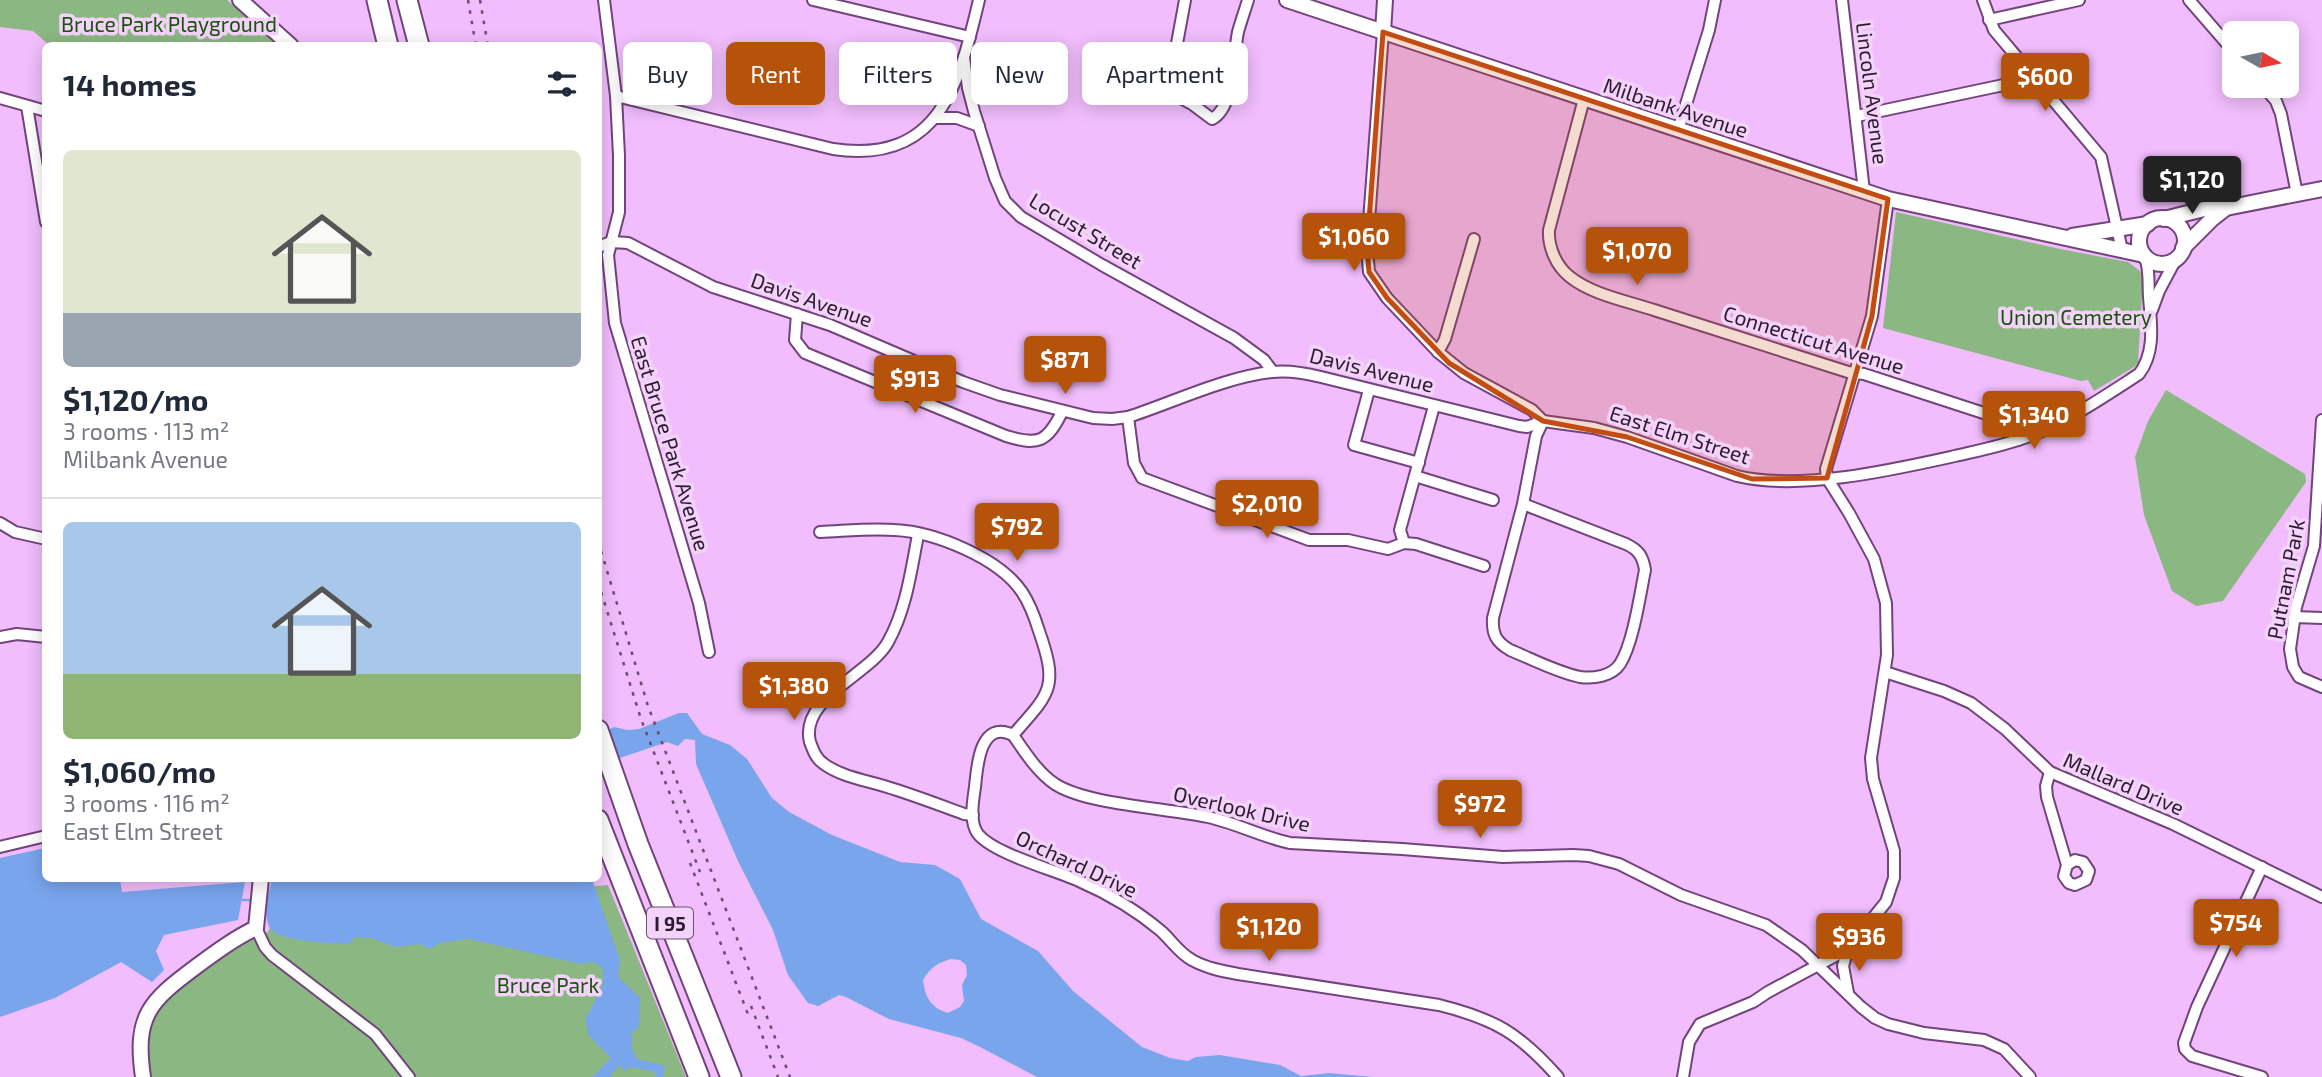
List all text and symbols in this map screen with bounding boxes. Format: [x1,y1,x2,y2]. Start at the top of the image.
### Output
park label: Bruce Park Playground [61,11,277,36]
street label: Lincoln Avenue [1852,20,1894,166]
north arrow [2222,21,2300,98]
map controls [2222,21,2299,98]
chip: Buy [623,42,712,105]
chip: Rent [726,42,825,105]
chip: Filters [839,42,957,105]
chip: New [971,42,1068,105]
chip: Apartment [1082,42,1248,105]
pin: $600 [2004,54,2086,113]
text: $600 [2017,62,2073,90]
icon: filters [543,65,581,103]
text: 14 homes [63,66,197,102]
street label: Milbank Avenue [1601,72,1751,142]
pin: $1,120 [2135,156,2249,216]
text: $1,120 [2159,165,2225,193]
street label: Locust Street [1025,187,1147,273]
icon: home [259,196,385,322]
pin: $1,060 [1297,214,1411,273]
text: $1,060 [1318,222,1390,250]
pin: $1,070 [1580,228,1694,287]
text: $1,070 [1602,236,1672,264]
street label: Davis Avenue [748,267,876,331]
street label: Connecticut Avenue [1721,300,1907,378]
park label: Union Cemetery [2000,304,2152,329]
street label: East Bruce Park Avenue [626,333,716,553]
pin: $871 [1024,336,1106,396]
street label: Davis Avenue [1307,342,1437,396]
text: $871 [1040,345,1090,373]
pin: $913 [874,356,956,415]
text: $913 [890,364,940,392]
text: $1,120/mo [63,381,208,417]
pin: $1,340 [1977,392,2091,451]
street label: East Elm Street [1607,400,1753,468]
text: $1,340 [1998,400,2070,428]
text: 3 rooms · 113 m² [63,417,229,445]
text: Milbank Avenue [63,445,228,473]
pin: $2,010 [1210,480,1324,540]
text: $2,010 [1231,489,1303,517]
pin: $792 [976,504,1058,563]
text: $792 [991,512,1043,540]
street label: Putnam Park [2261,516,2309,641]
icon: home [259,568,385,694]
pin: $1,380 [737,662,851,722]
text: $1,380 [759,671,829,699]
street label: Mallard Drive [2060,746,2188,820]
text: $1,060/mo [63,753,216,789]
street label: Overlook Drive [1171,780,1313,836]
pin: $972 [1439,780,1521,840]
text: 3 rooms · 116 m² [63,789,230,817]
text: $972 [1454,789,1506,817]
text: East Elm Street [63,817,223,845]
street label: Orchard Drive [1012,824,1142,902]
pin: $754 [2195,900,2277,959]
pin: $1,120 [1212,904,1326,963]
road number: I 95 [647,908,693,939]
text: $754 [2210,908,2262,936]
text: $1,120 [1236,912,1302,940]
pin: $936 [1818,914,1900,973]
text: $936 [1832,922,1886,950]
park label: Bruce Park [497,972,600,997]

